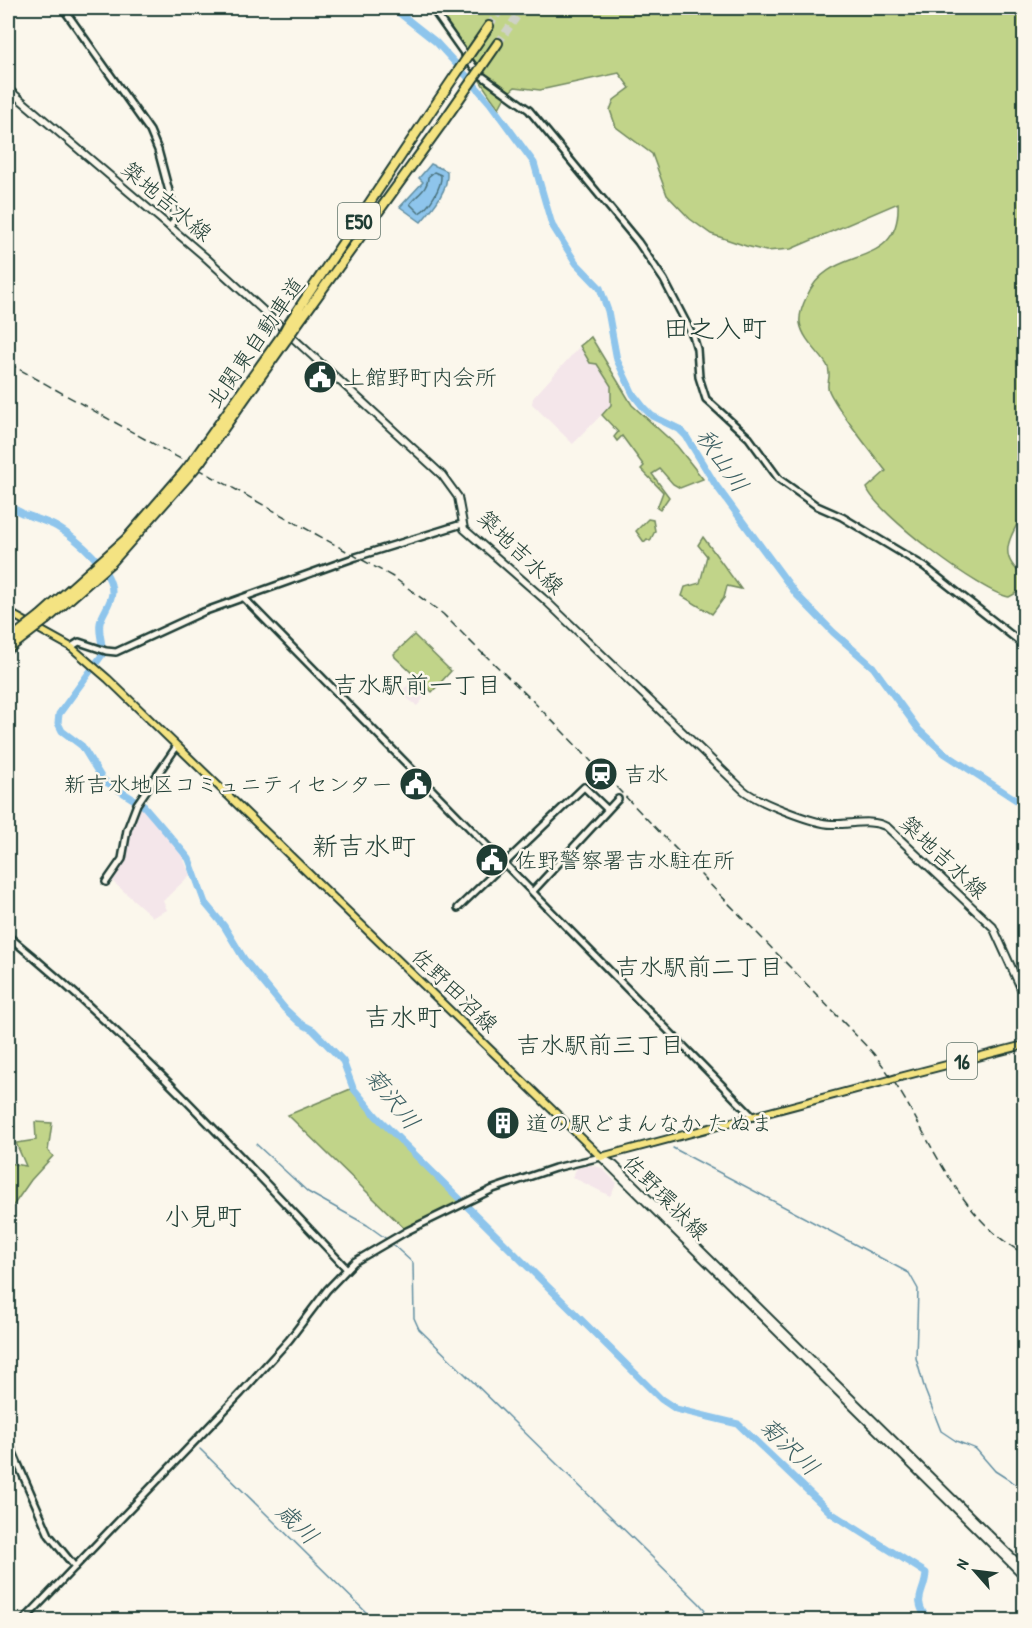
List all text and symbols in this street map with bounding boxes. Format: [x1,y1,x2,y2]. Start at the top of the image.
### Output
street label: 築地吉水線 [115,154,219,248]
road number: E50 [338,203,380,239]
street label: 北関東自動車道 [199,270,311,414]
district label: 田之入町 [663,310,767,345]
public building icon: 上館野町内会所 [302,359,338,395]
place label: 上館野町内会所 [343,362,497,392]
water label: 秋山川 [689,421,757,499]
street label: 築地吉水線 [471,503,571,601]
district label: 吉水駅前一丁目 [333,668,501,700]
station icon: 吉水 [583,756,619,792]
place label: 吉水 [624,759,668,789]
public building icon: 新吉水地区コミュニティセンター [398,766,434,802]
place label: 新吉水地区コミュニティセンター [64,769,393,799]
street label: 築地吉水線 [894,809,994,905]
district label: 新吉水町 [312,828,416,863]
public building icon: 佐野警察署吉水駐在所 [474,842,510,878]
place label: 佐野警察署吉水駐在所 [515,845,735,875]
street label: 佐野田沼線 [405,941,505,1039]
district label: 吉水駅前二丁目 [615,950,783,982]
district label: 吉水町 [364,999,442,1034]
district label: 吉水駅前三丁目 [516,1028,684,1060]
road number: 16 [947,1043,977,1079]
water label: 菊沢川 [358,1060,428,1136]
building icon: 道の駅どまんなか たぬま [485,1105,521,1141]
place label: 道の駅どまんなか たぬま [526,1108,773,1138]
street label: 佐野環状線 [616,1147,716,1247]
district label: 小見町 [164,1198,242,1233]
water label: 菊沢川 [753,1409,827,1483]
water label: 歳川 [270,1495,326,1551]
north arrow [945,1541,1005,1601]
text: N [950,1555,974,1573]

